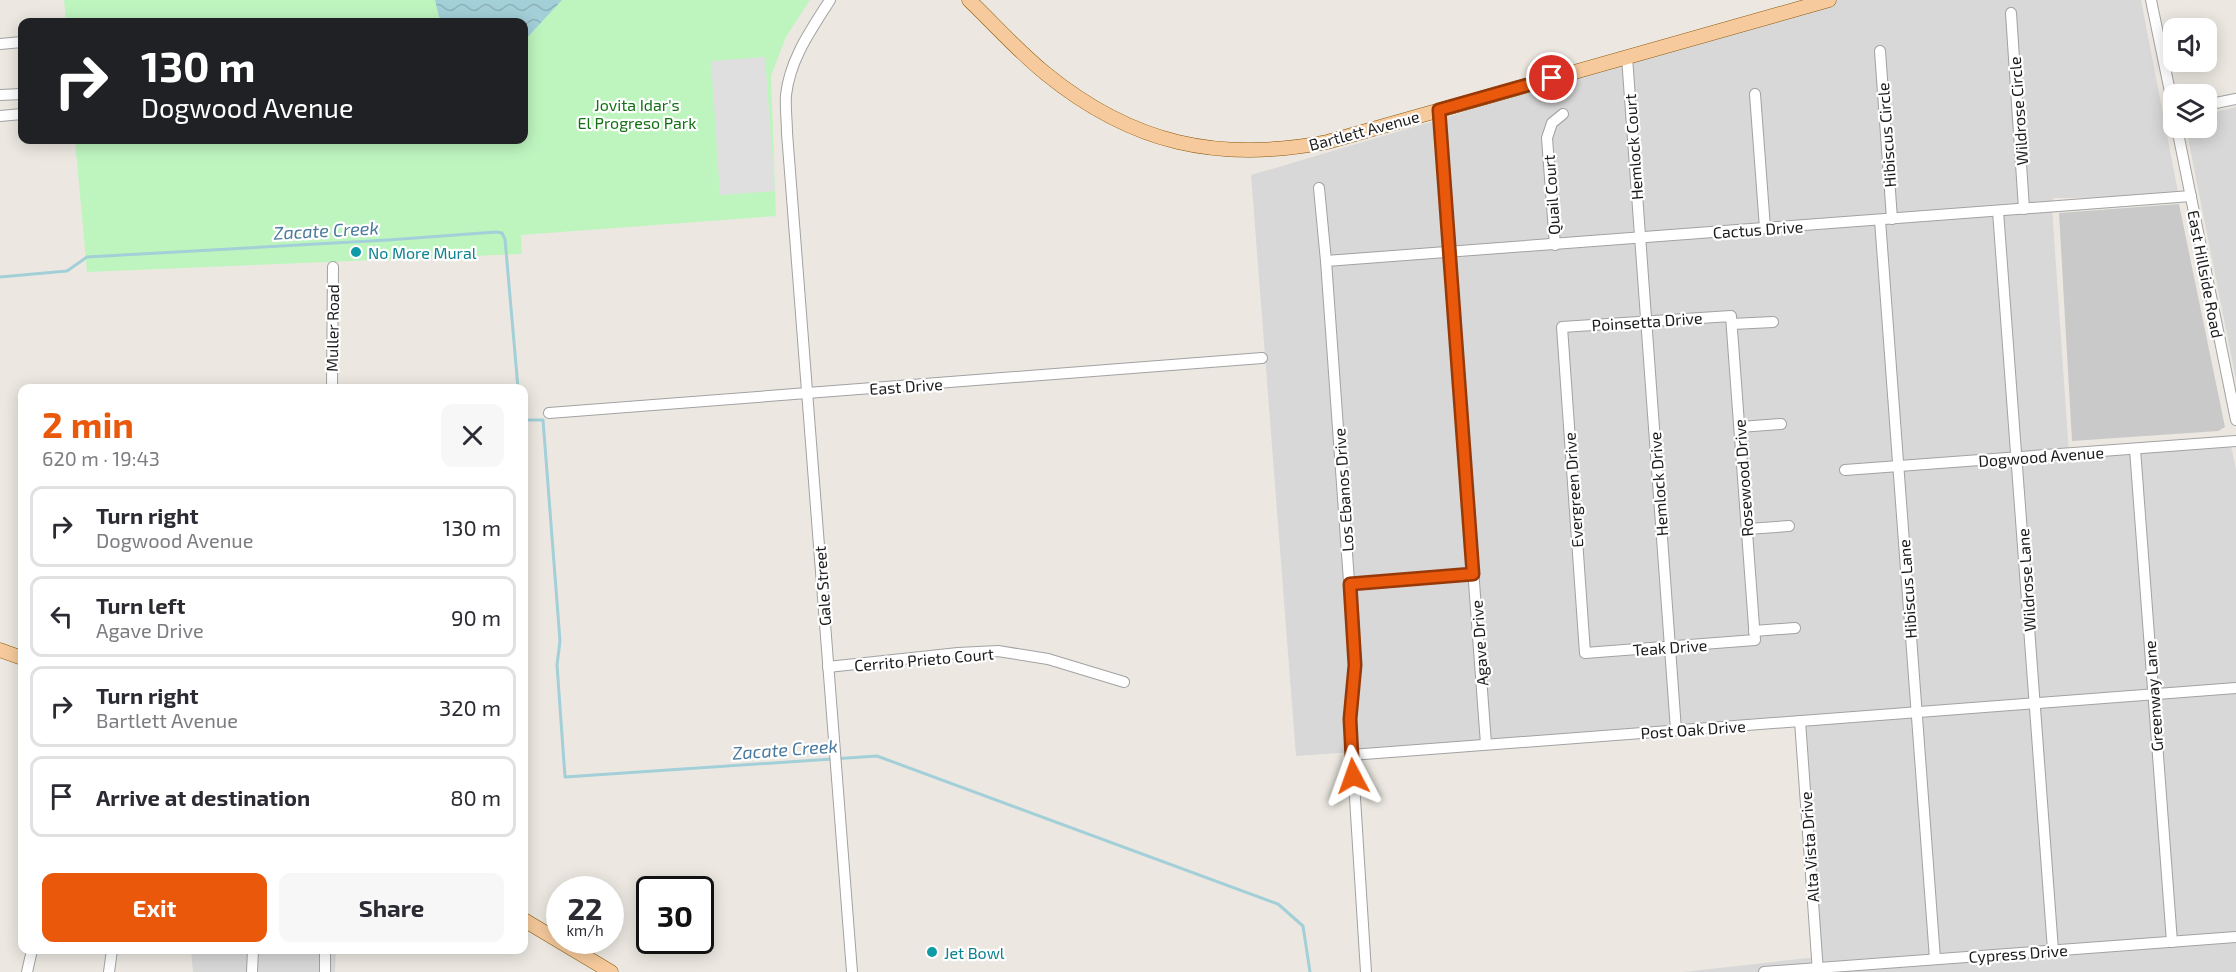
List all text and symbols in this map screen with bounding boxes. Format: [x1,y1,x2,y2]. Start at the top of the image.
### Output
map controls [2163,18,2217,138]
button: sound [2163,18,2217,72]
text: 130 m [141,40,256,90]
icon: right [42,42,120,120]
pin [1526,52,1577,103]
street label: Wildrose Circle [2005,56,2031,166]
icon: arrive [1535,61,1568,94]
street label: Hibiscus Circle [1873,82,1899,188]
button: layers [2163,84,2217,138]
text: Dogwood Avenue [141,91,354,123]
street label: Hemlock Court [1620,93,1646,201]
park label: Jovita Idar's El Progreso Park [578,95,696,132]
street label: Bartlett Avenue [1307,106,1421,154]
street label: Quail Court [1539,154,1564,236]
street label: East Hillside Road [2184,208,2228,340]
water label: Zacate Creek [273,216,379,244]
street label: Cactus Drive [1712,216,1804,242]
place label: No More Mural [368,243,477,262]
marker: No More Mural [349,245,363,259]
street label: Muller Road [322,284,342,372]
street label: Poinsetta Drive [1591,308,1703,334]
street label: East Drive [869,374,943,398]
text: 2 min [42,402,134,445]
button: close [441,404,504,467]
street label: Rosewood Drive [1729,419,1757,537]
street label: Los Ebanos Drive [1329,428,1357,552]
street label: Hemlock Drive [1645,431,1671,537]
street label: Evergreen Drive [1559,432,1587,548]
street label: Dogwood Avenue [1978,442,2104,470]
text: 620 m · 19:43 [42,446,160,470]
text: Turn right [96,502,198,528]
icon: right [45,510,78,543]
text: 130 m [443,514,501,540]
text: Dogwood Avenue [96,528,253,552]
street label: Wildrose Lane [2013,528,2039,632]
street label: Hibiscus Lane [1894,539,1920,639]
street label: Gale Street [810,545,834,627]
text: Turn left [96,592,185,618]
street label: Agave Drive [1467,599,1491,687]
icon: left [45,600,78,633]
text: 90 m [451,604,501,630]
text: Agave Drive [96,618,204,642]
street label: Teak Drive [1632,635,1708,659]
street label: Greenway Lane [2140,640,2166,752]
street label: Cerrito Prieto Court [853,643,995,675]
text: Turn right [96,682,198,708]
icon: right [45,690,78,723]
text: 320 m [439,694,501,720]
text: Bartlett Avenue [96,708,238,732]
street label: Post Oak Drive [1640,716,1746,742]
water label: Zacate Creek [732,734,838,764]
position arrow [1321,744,1385,808]
icon: arrive [45,780,78,813]
text: Arrive at destination [96,784,310,810]
text: 80 m [450,784,501,810]
street label: Alta Vista Drive [1796,791,1822,903]
button: Exit [42,873,267,942]
button: Share [279,873,504,942]
speed limit sign: 30 [636,876,714,954]
text: 22 [568,890,602,926]
text: km/h [566,921,604,939]
street label: Cypress Drive [1968,940,2068,966]
place label: Jet Bowl [944,943,1005,962]
marker: Jet Bowl [925,945,939,959]

